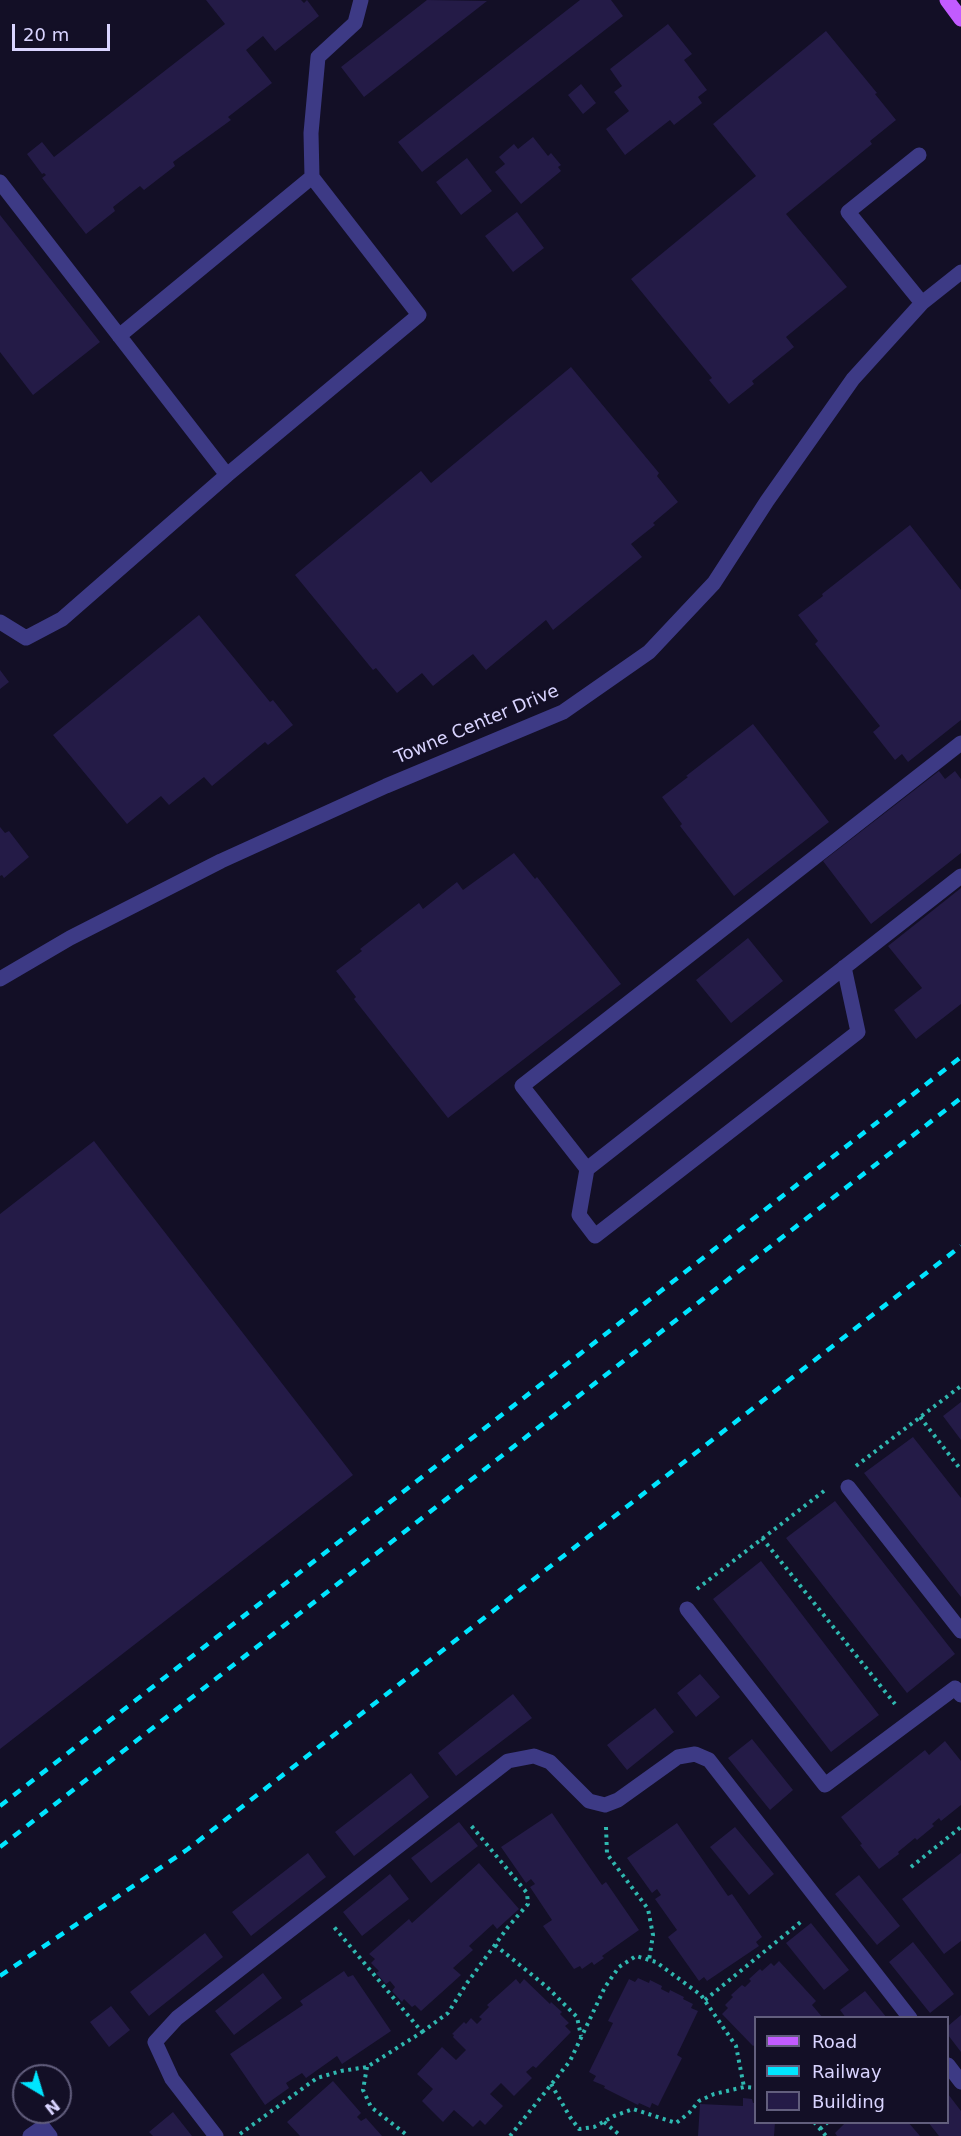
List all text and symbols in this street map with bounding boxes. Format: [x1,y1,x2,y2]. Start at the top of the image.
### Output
scale bar [15,12,112,50]
text: 20 m [23,24,69,45]
street label: Towne Center Drive [392,681,562,769]
legend [754,2016,949,2124]
text: Road [812,2031,857,2052]
text: Railway [812,2061,882,2082]
north arrow [12,2064,72,2124]
text: Building [812,2091,885,2112]
text: N [41,2095,63,2119]

